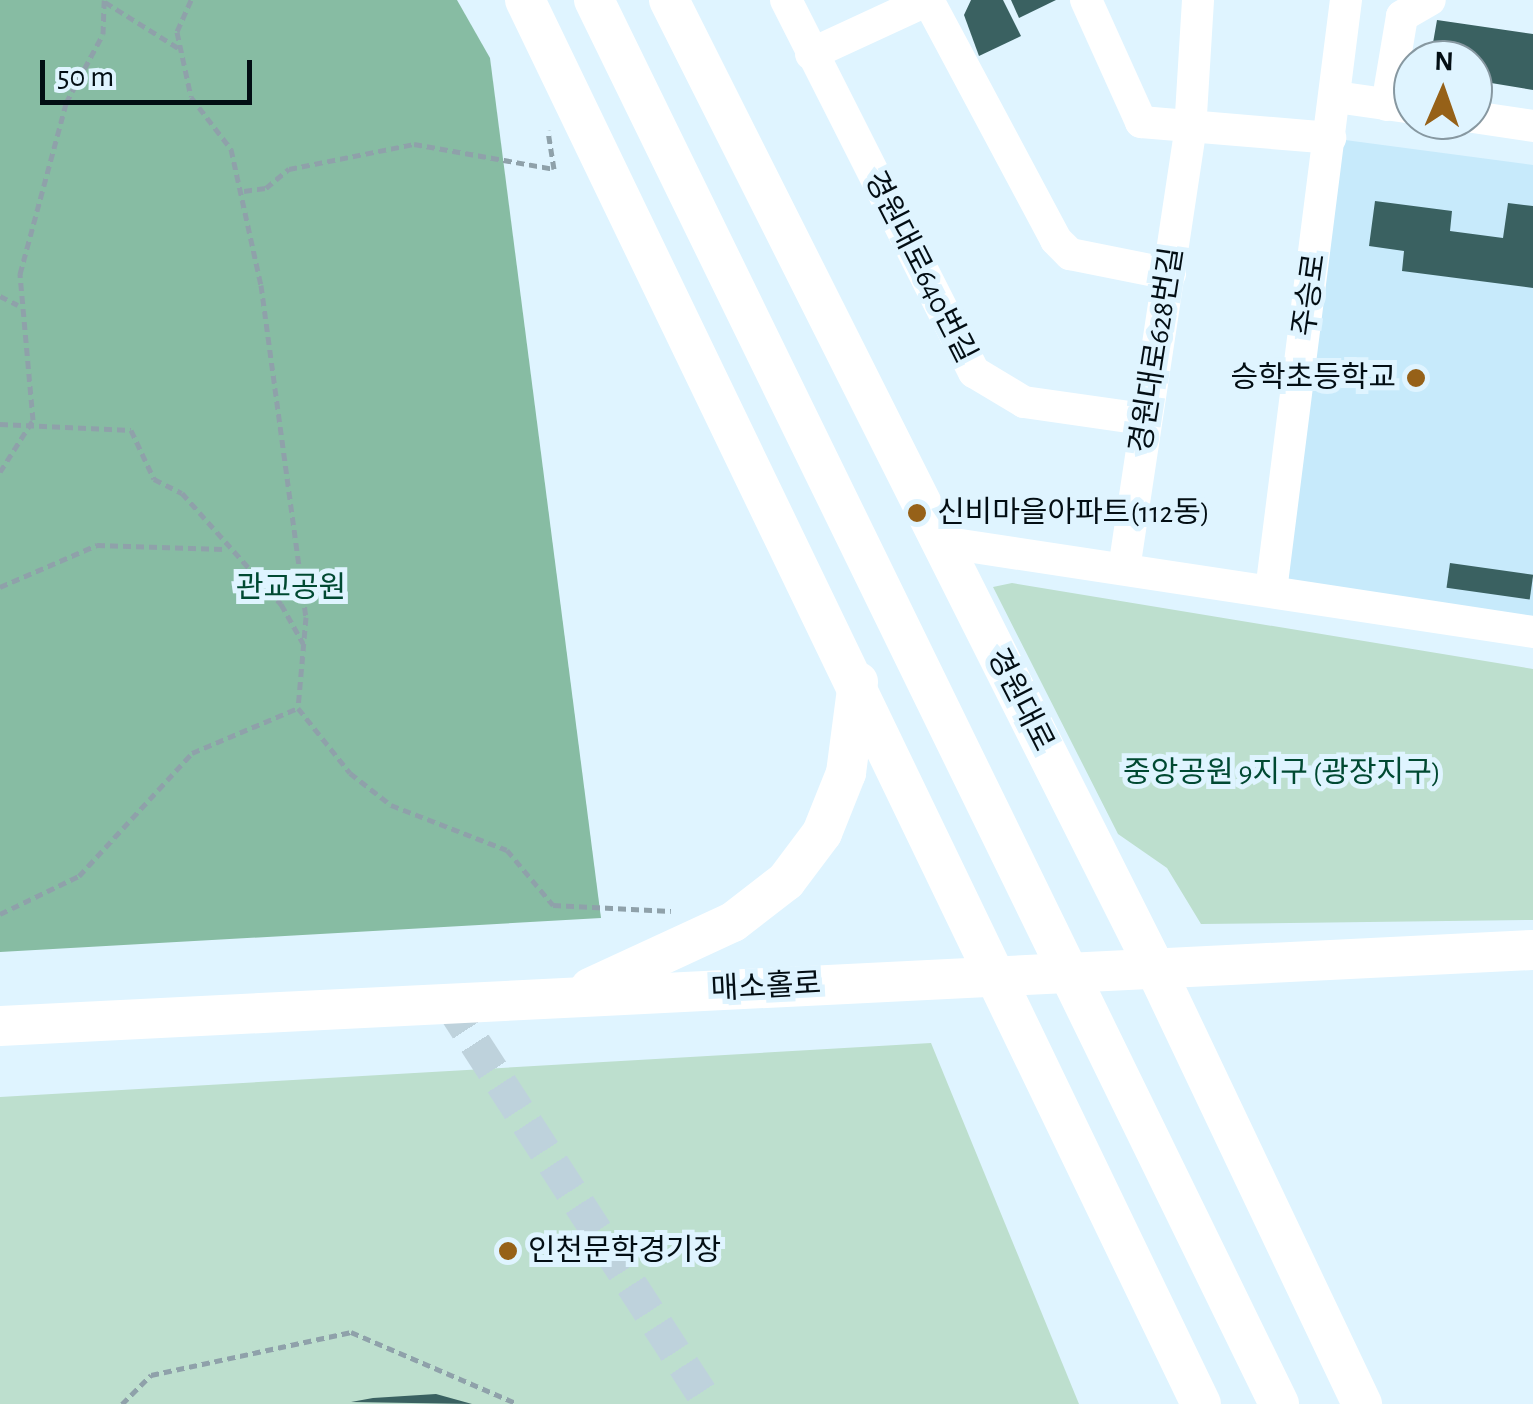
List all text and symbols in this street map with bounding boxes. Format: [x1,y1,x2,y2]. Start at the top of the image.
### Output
scale bar [45,40,258,102]
north arrow [1393,40,1493,140]
text: N [1434,48,1454,76]
text: 50 m [57,62,114,92]
street label: 경원대로640번길 [856,165,984,369]
street label: 경원대로628번길 [1123,245,1191,455]
street label: 주승로 [1286,251,1334,339]
place label: 승학초등학교 [1230,360,1396,396]
marker: 승학초등학교 [1405,367,1427,389]
place label: 신비마을아파트(112동) [937,495,1210,531]
marker: 신비마을아파트(112동) [906,502,928,524]
park label: 관교공원 [236,570,346,606]
street label: 경원대로 [979,643,1061,757]
park label: 중앙공원 9지구 (광장지구) [1123,755,1441,791]
street label: 매소홀로 [710,966,822,1008]
place label: 인천문학경기장 [528,1233,721,1269]
marker: 인천문학경기장 [497,1240,519,1262]

